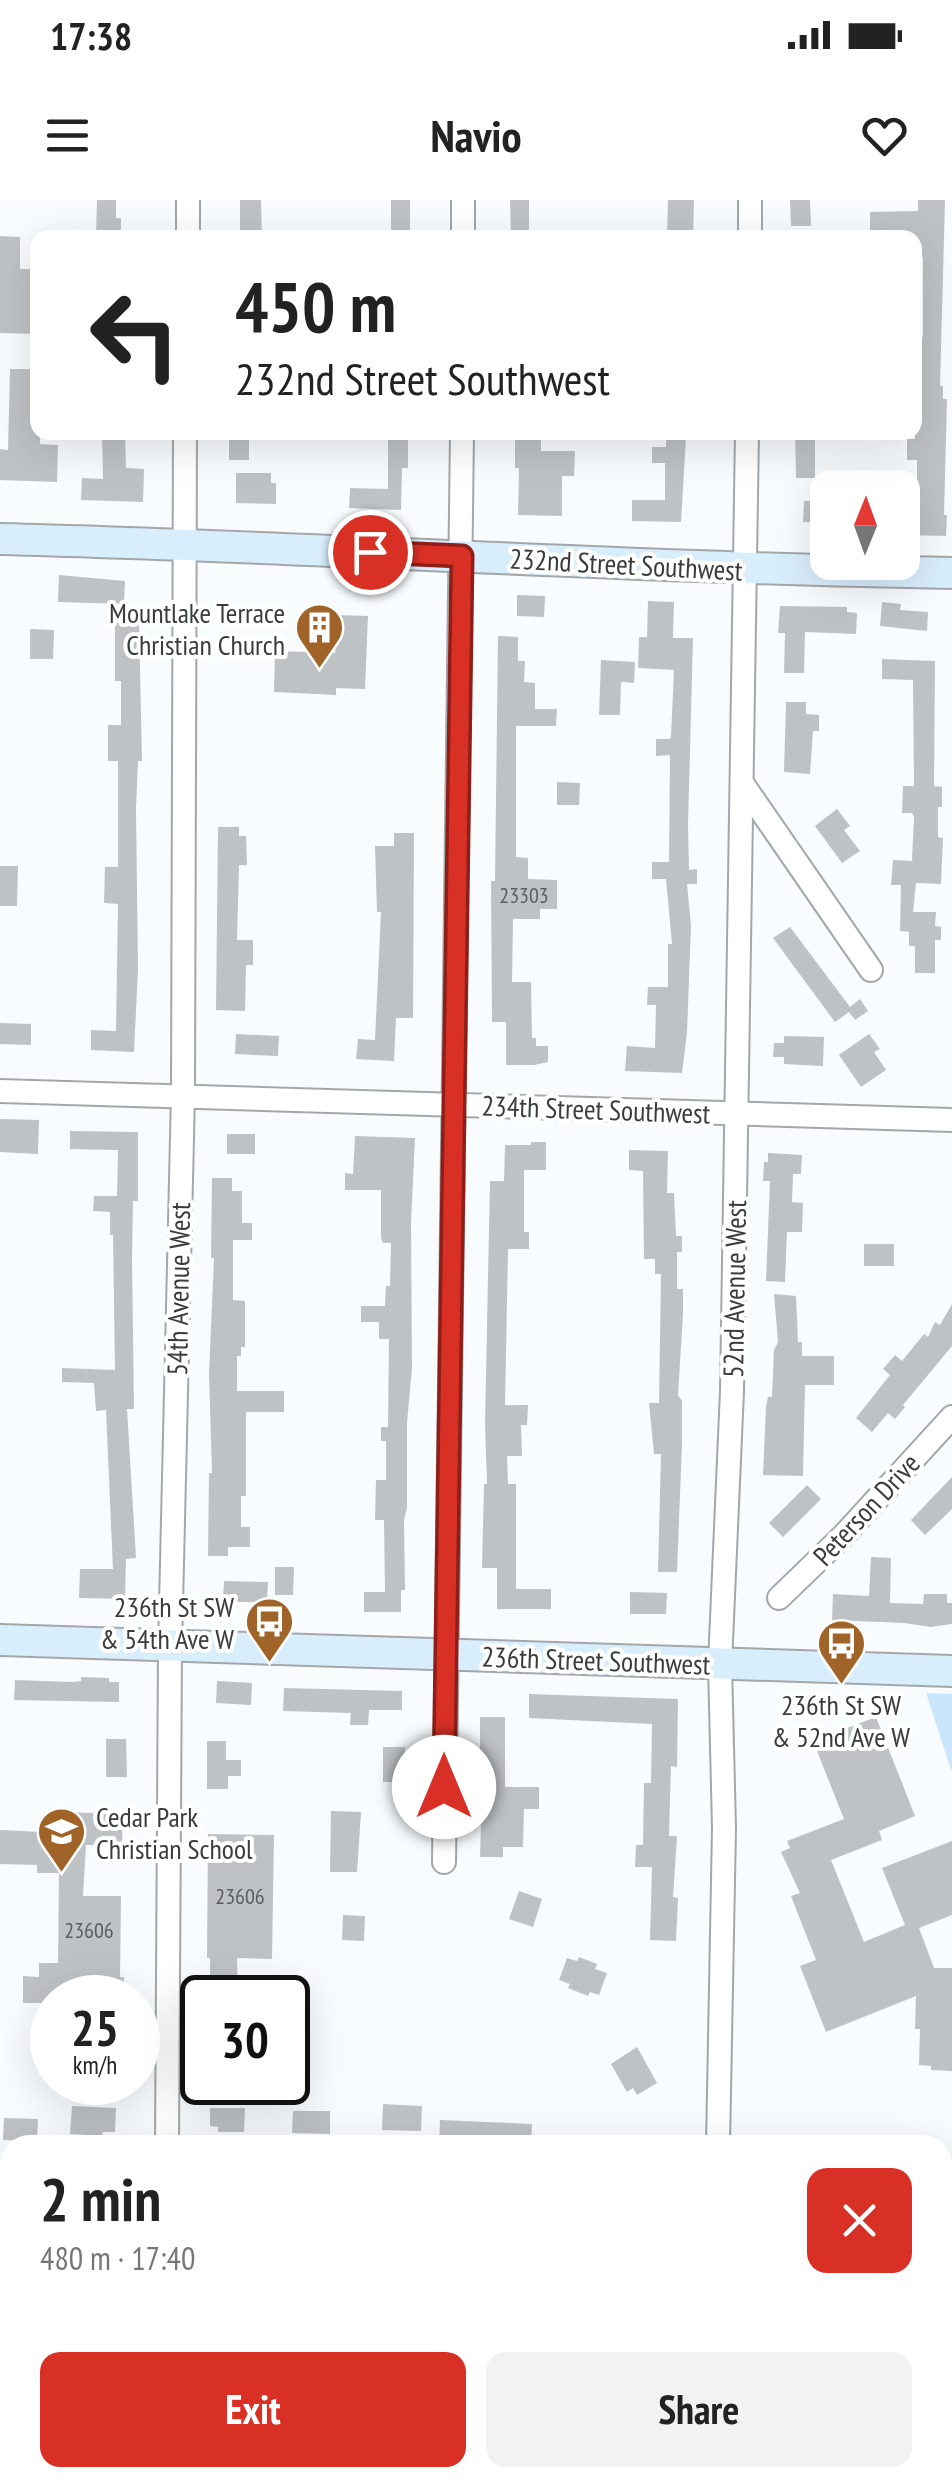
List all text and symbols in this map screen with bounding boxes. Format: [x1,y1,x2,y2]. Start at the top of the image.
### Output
text: 17:38 [50,11,132,60]
text: Navio [431,106,522,164]
icon: menu [40,108,95,163]
icon: heart [857,108,912,163]
text: 450 m [235,261,396,351]
icon: left [70,270,200,400]
text: 232nd Street Southwest [235,349,610,407]
north arrow [810,470,920,580]
map controls [810,470,920,580]
pin [328,510,413,595]
icon: arrive [343,525,398,580]
street label: 232nd Street Southwest [509,539,744,589]
place label: Mountlake Terrace Christian Church [109,594,285,663]
building icon: Mountlake Terrace Christian Church [294,602,346,670]
house number: 23303 [499,881,549,909]
street label: 234th Street Southwest [481,1087,711,1131]
street label: 52nd Avenue West [714,1200,754,1378]
street label: 54th Avenue West [158,1202,198,1376]
street label: Peterson Drive [804,1445,928,1573]
place label: 236th St SW & 54th Ave W [100,1588,234,1657]
bus stop icon: 236th St SW & 54th Ave W [243,1596,295,1664]
bus stop icon: 236th St SW & 52nd Ave W [815,1618,867,1686]
street label: 236th Street Southwest [481,1638,711,1682]
place label: 236th St SW & 52nd Ave W [772,1686,910,1755]
position arrow [392,1735,496,1839]
place label: Cedar Park Christian School [96,1798,253,1867]
school or university icon: Cedar Park Christian School [35,1806,87,1874]
house number: 23606 [215,1882,265,1910]
house number: 23606 [64,1916,114,1944]
speed limit sign: 30 [180,1975,310,2105]
text: 25 [71,1995,119,2060]
text: km/h [73,2049,117,2081]
text: 2 min [40,2160,161,2238]
button: close [807,2168,912,2273]
text: 480 m · 17:40 [40,2237,195,2279]
button: Exit [40,2352,466,2467]
button: Share [486,2352,912,2467]

